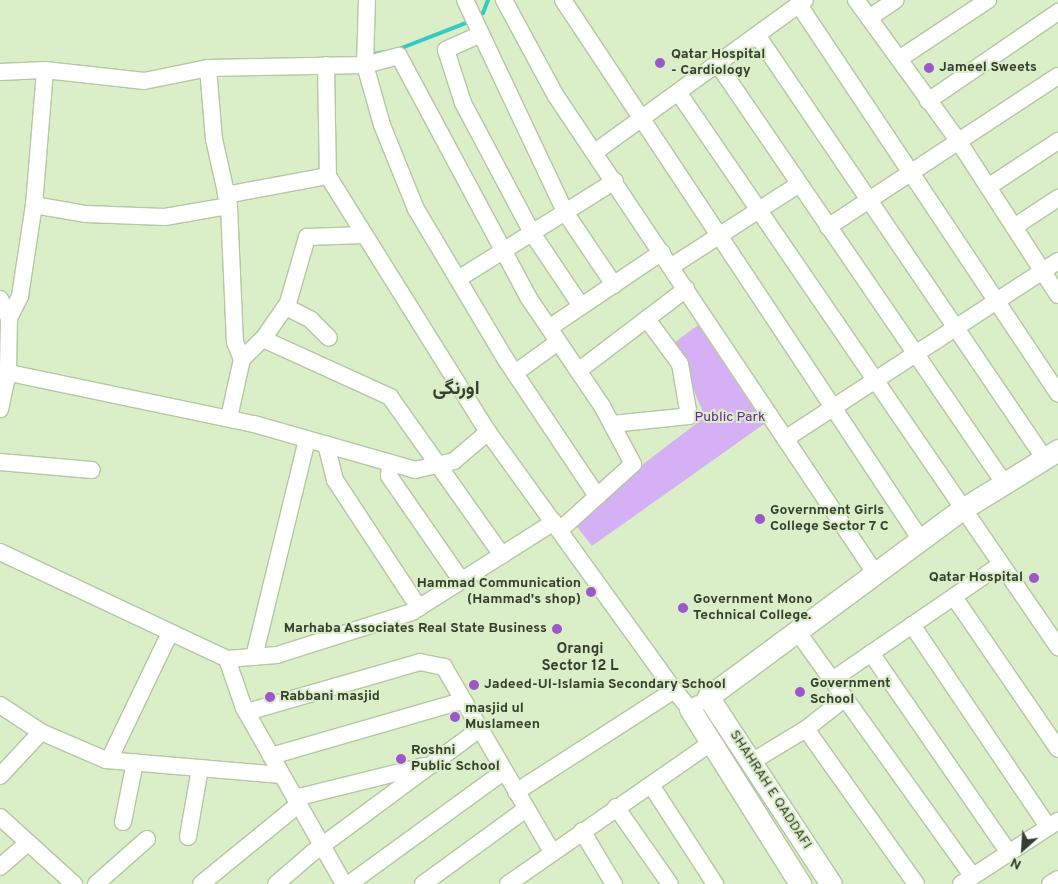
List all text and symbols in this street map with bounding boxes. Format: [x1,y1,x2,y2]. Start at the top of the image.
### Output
place label: Qatar Hospital - Cardiology [671,47,765,80]
marker: Qatar Hospital - Cardiology [653,56,667,70]
place label: Jameel Sweets [939,60,1037,76]
marker: Jameel Sweets [923,62,935,74]
district label: اورنگی [432,379,480,401]
park label: Public Park [695,410,765,426]
place label: Government Girls College Sector 7 C [770,503,889,536]
marker: Government Girls College Sector 7 C [754,513,766,525]
place label: Qatar Hospital [929,570,1023,586]
marker: Qatar Hospital [1027,571,1041,585]
place label: Hammad Communication (Hammad's shop) [417,576,581,608]
marker: Hammad Communication (Hammad's shop) [585,586,597,598]
place label: Government Mono Technical College. [693,592,812,624]
marker: Government Mono Technical College. [677,602,689,614]
place label: Marhaba Associates Real State Business [283,621,547,637]
marker: Marhaba Associates Real State Business [551,623,563,635]
district label: Orangi Sector 12 L [541,640,619,675]
place label: Government School [810,676,891,709]
place label: Jadeed-Ul-Islamia Secondary School [484,677,726,693]
marker: Jadeed-Ul-Islamia Secondary School [468,679,480,691]
marker: Government School [794,686,806,698]
place label: Rabbani masjid [280,689,380,705]
marker: Rabbani masjid [264,691,276,703]
place label: masjid ul Muslameen [465,701,540,734]
marker: masjid ul Muslameen [449,711,461,723]
street label: SHAHRAH E QADDAFI [725,728,815,852]
place label: Roshni Public School [411,743,500,776]
marker: Roshni Public School [395,753,407,765]
north arrow [998,824,1048,874]
text: N [1008,853,1024,873]

